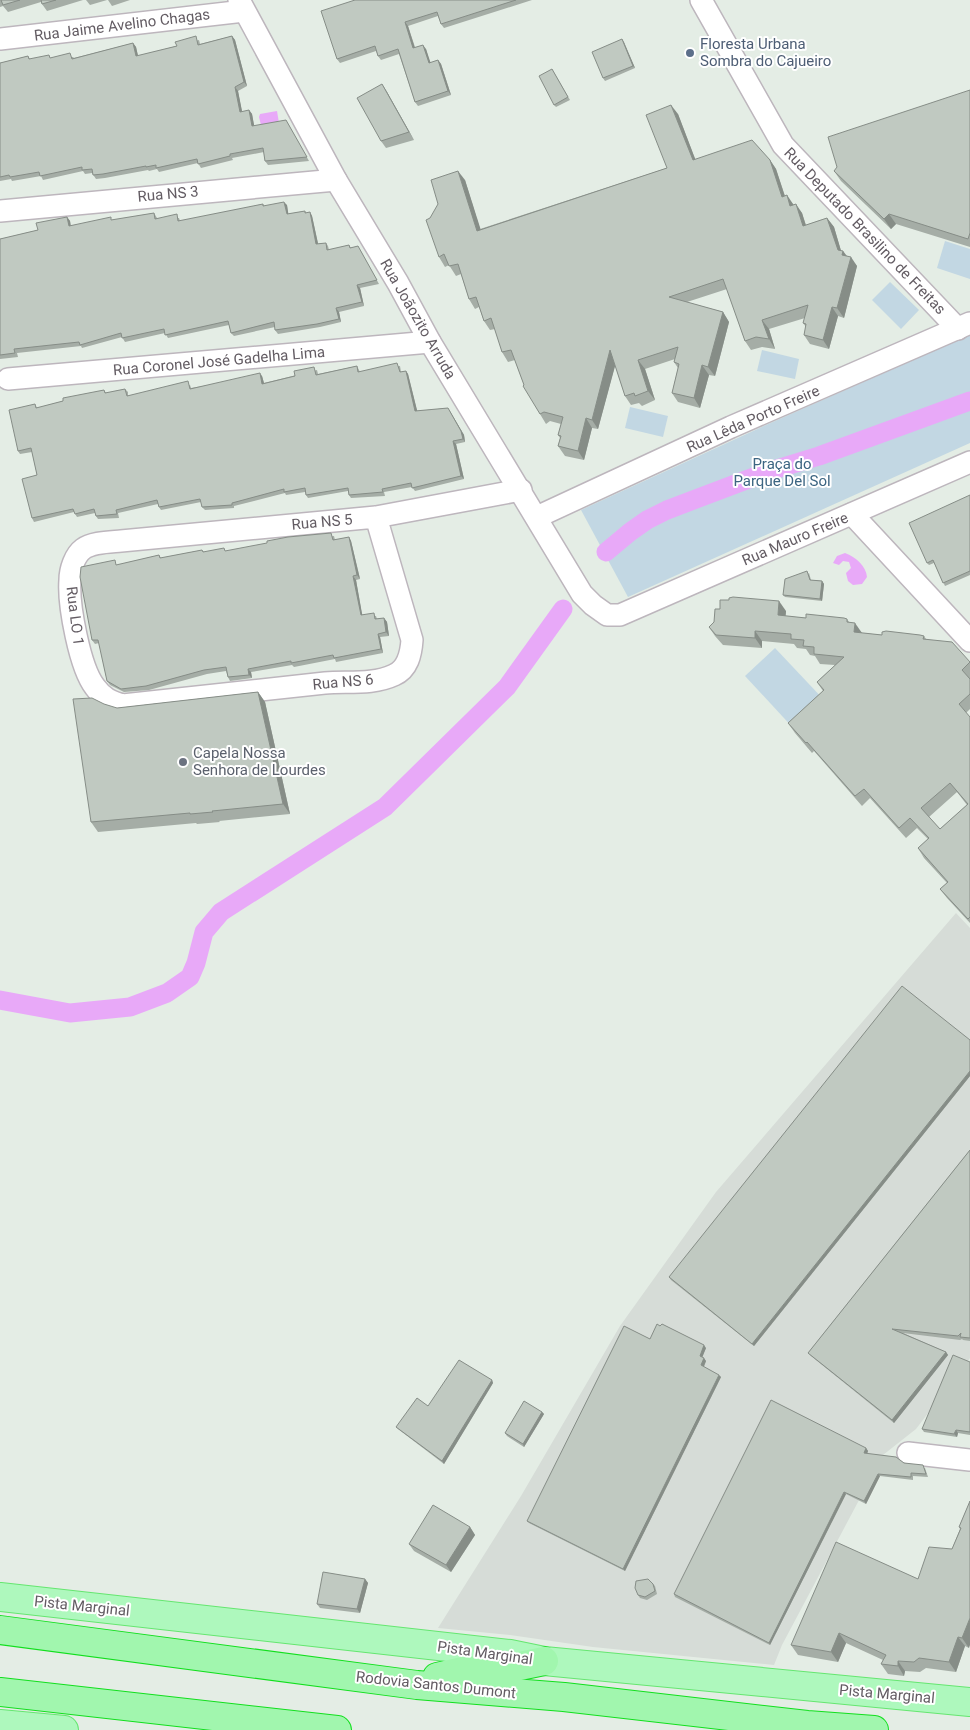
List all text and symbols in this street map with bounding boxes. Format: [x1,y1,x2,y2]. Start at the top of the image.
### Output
street label: Rua Jaime Avelino Chagas [33,5,211,45]
place label: Floresta Urbana Sombra do Cajueiro [700,35,831,70]
marker: Floresta Urbana Sombra do Cajueiro [684,47,696,59]
street label: Rua Deputado Brasilino de Freitas [780,144,950,318]
street label: Rua NS 3 [137,182,199,206]
street label: Rua Joãozito Arruda [376,256,460,382]
street label: Rua Coronel José Gadelha Lima [112,343,326,379]
street label: Rua Lêda Porto Freire [684,382,822,456]
park label: Praça do Parque Del Sol [733,455,831,490]
street label: Rua Mauro Freire [739,508,851,569]
street label: Rua NS 5 [291,510,353,534]
street label: Rua LO 1 [62,585,88,647]
street label: Rua NS 6 [312,670,374,694]
place label: Capela Nossa Senhora de Lourdes [193,744,326,779]
marker: Capela Nossa Senhora de Lourdes [177,756,189,768]
street label: Pista Marginal [33,1592,131,1620]
street label: Pista Marginal [436,1637,534,1669]
street label: Rodovia Santos Dumont [355,1668,517,1702]
street label: Pista Marginal [838,1681,936,1707]

